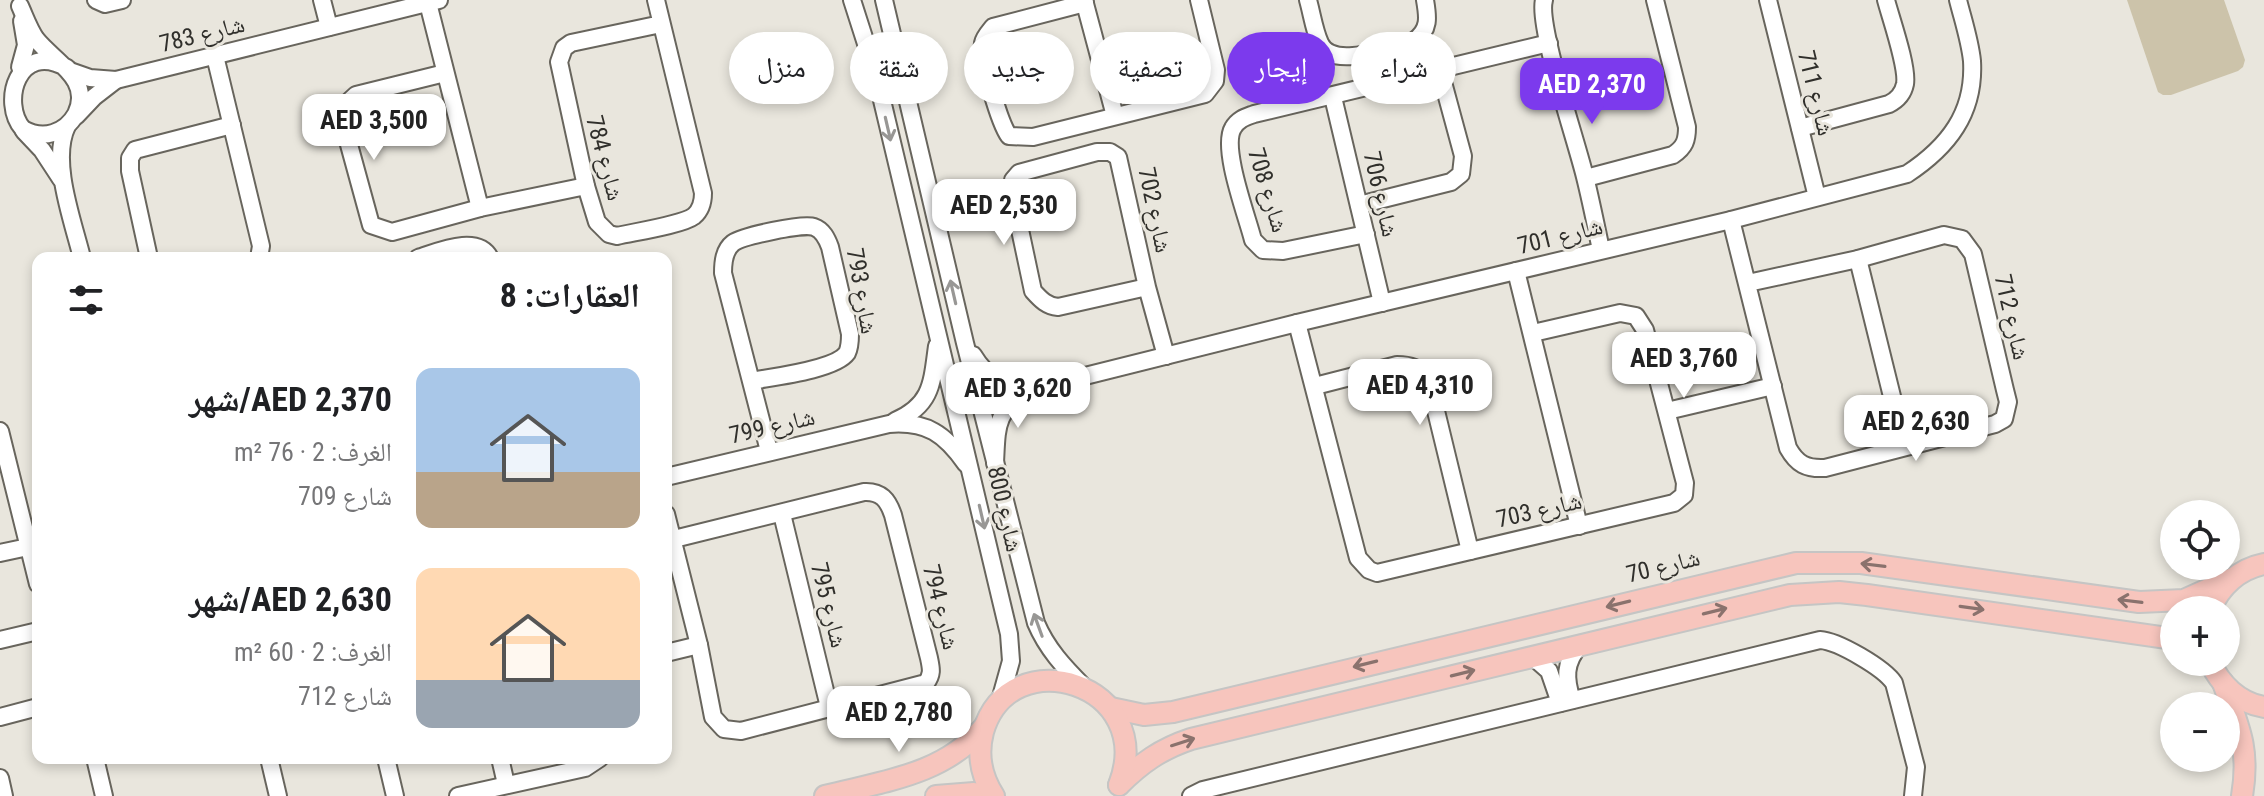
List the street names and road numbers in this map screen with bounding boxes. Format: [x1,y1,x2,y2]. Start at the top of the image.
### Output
street label: شارع 783 [157,10,248,59]
street label: شارع 711 [1791,48,1840,139]
street label: شارع 784 [579,113,630,204]
street label: شارع 708 [1241,144,1294,236]
street label: شارع 706 [1357,149,1404,240]
street label: شارع 702 [1131,165,1178,256]
street label: شارع 701 [1515,212,1606,261]
street label: شارع 793 [840,246,883,336]
street label: شارع 712 [1988,272,2035,363]
street label: شارع 799 [727,403,818,450]
street label: شارع 800 [981,464,1028,555]
street label: شارع 703 [1494,487,1585,534]
street label: شارع 70 [1623,543,1703,590]
street label: شارع 795 [804,560,853,651]
street label: شارع 794 [916,562,965,653]

